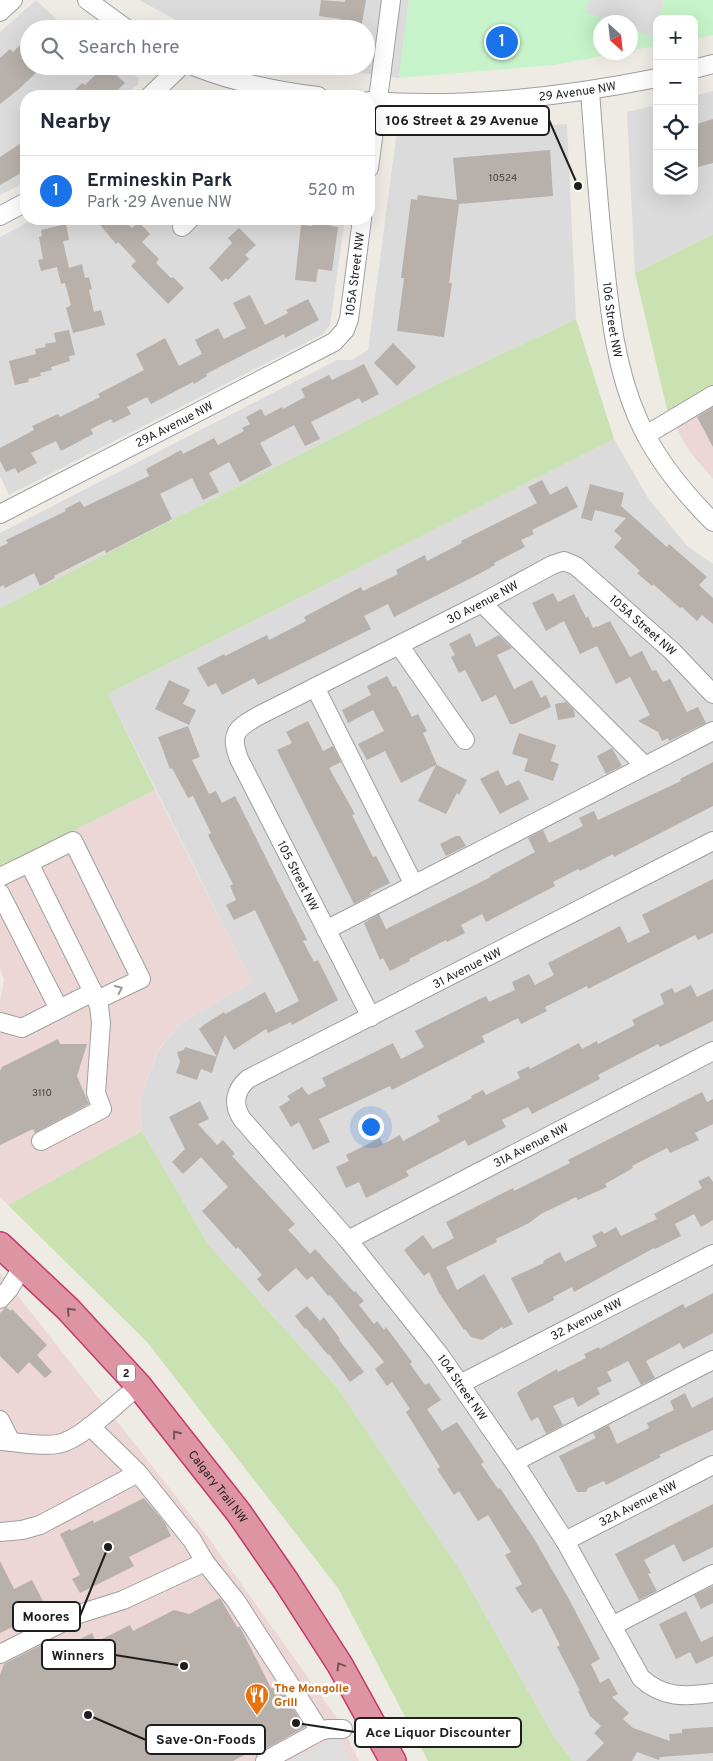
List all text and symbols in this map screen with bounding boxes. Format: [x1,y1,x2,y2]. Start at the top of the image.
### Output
north arrow [593,15,638,60]
map controls [653,15,698,195]
button: + [653,15,698,60]
search box [20,20,375,75]
pin: 1 [486,23,518,61]
icon: search [38,34,66,62]
text: Search here [78,36,180,60]
button: − [653,60,698,105]
street label: 29 Avenue NW [538,79,618,106]
button: locate [653,105,698,150]
callout: 106 Street & 29 Avenue [375,106,549,135]
text: Nearby [40,109,111,136]
text: 106 Street & 29 Avenue [385,113,539,130]
button: layers [653,150,698,195]
text: Ermineskin Park [87,169,232,193]
house number: 10524 [489,172,517,185]
text: 1 [53,181,59,201]
text: 520 m [308,181,355,201]
text: Park · 29 Avenue NW [87,193,232,213]
street label: 105A Street NW [342,231,369,317]
street label: 106 Street NW [598,281,625,359]
street label: 29A Avenue NW [133,398,216,452]
street label: 30 Avenue NW [444,578,522,628]
street label: 105A Street NW [605,592,679,660]
street label: 105 Street NW [273,839,322,914]
street label: 31 Avenue NW [430,945,505,993]
one-way arrow [114,985,123,996]
house number: 3110 [32,1087,52,1100]
your location [358,1114,384,1140]
street label: 31A Avenue NW [491,1120,572,1172]
street label: 32 Avenue NW [548,1295,625,1345]
one-way arrow [67,1308,76,1317]
street label: 104 Street NW [433,1352,490,1424]
road number: 2 [117,1365,135,1382]
one-way arrow [173,1430,182,1439]
street label: Calgary Trail NW [184,1447,251,1527]
street label: 32A Avenue NW [597,1478,680,1531]
callout: Moores [13,1602,80,1631]
text: Moores [22,1609,70,1626]
callout: Winners [42,1640,115,1669]
text: Winners [52,1648,105,1665]
one-way arrow [336,1662,346,1671]
place label: The Mongolie Grill [274,1681,349,1711]
restaurant icon: The Mongolie Grill [244,1682,270,1716]
callout: Ace Liquor Discounter [355,1718,521,1747]
callout: Save-On-Foods [146,1725,265,1754]
text: Ace Liquor Discounter [365,1725,511,1742]
text: Save-On-Foods [156,1732,256,1749]

